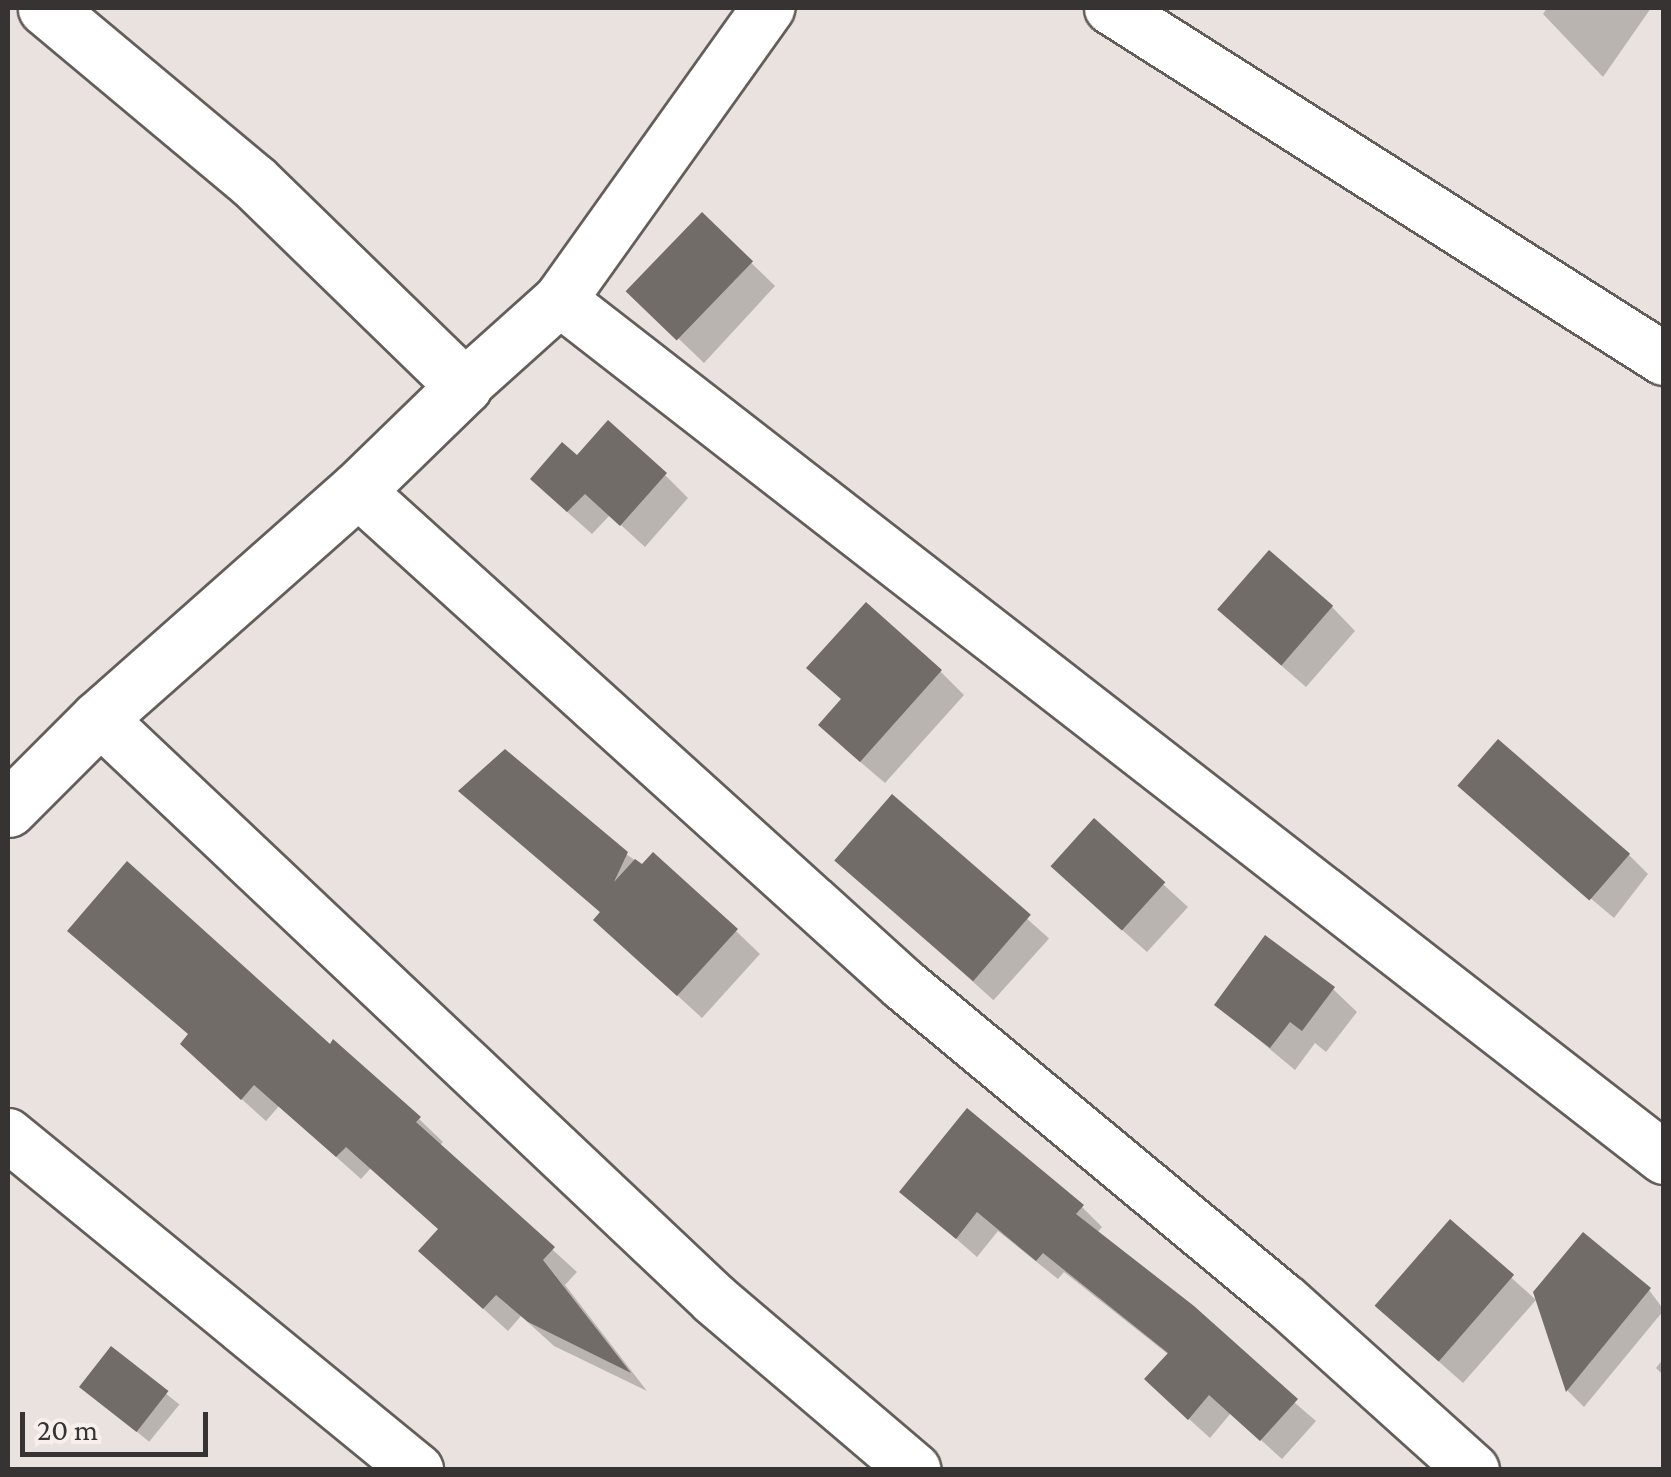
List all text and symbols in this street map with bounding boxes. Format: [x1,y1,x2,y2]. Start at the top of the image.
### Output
scale bar [25,1392,212,1454]
text: 20 m [37,1413,98,1446]

